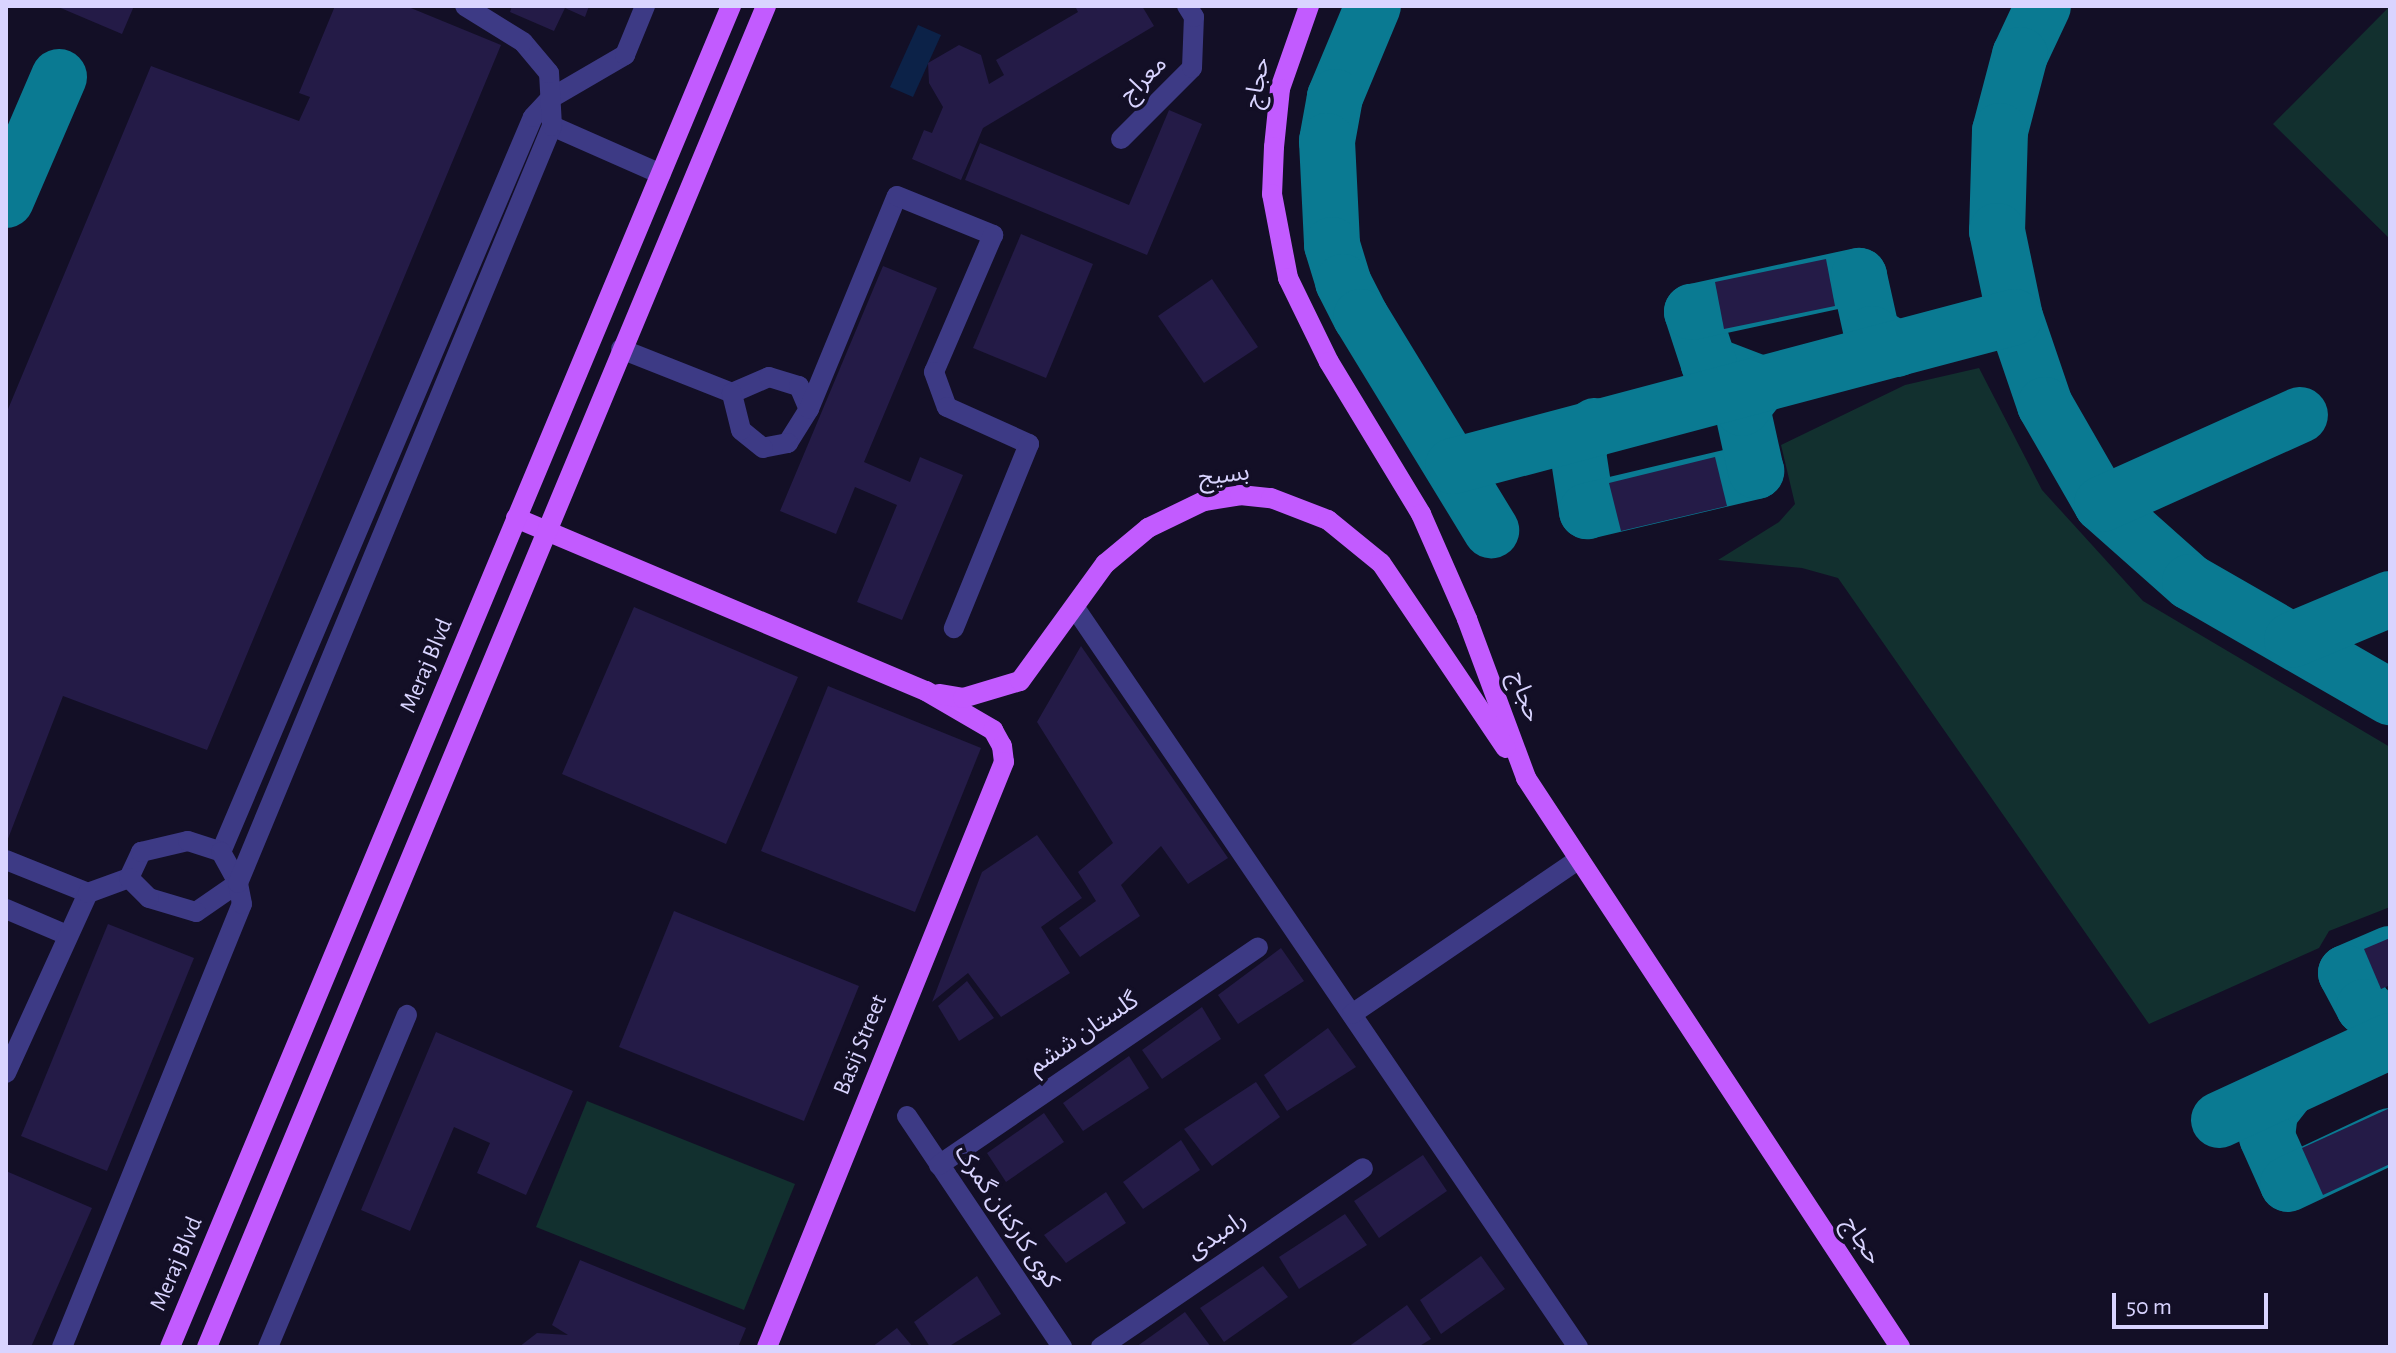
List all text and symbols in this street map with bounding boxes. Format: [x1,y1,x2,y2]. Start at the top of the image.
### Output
street label: معراج [1114,50,1174,110]
street label: حجاج [1239,55,1277,111]
street label: بسیج [1197,459,1251,493]
street label: Meraj Blvd [394,615,460,717]
street label: حجاج [1502,668,1546,726]
street label: گلستان ششم [1023,987,1145,1081]
street label: Basij Street [828,991,894,1099]
street label: کوی کارکنان گمرک [947,1140,1065,1294]
street label: رامبدی [1182,1206,1252,1266]
street label: حجاج [1835,1211,1887,1271]
street label: Meraj Blvd [144,1213,210,1315]
scale bar [2116,1277,2272,1327]
text: 50 m [2126,1295,2172,1319]

